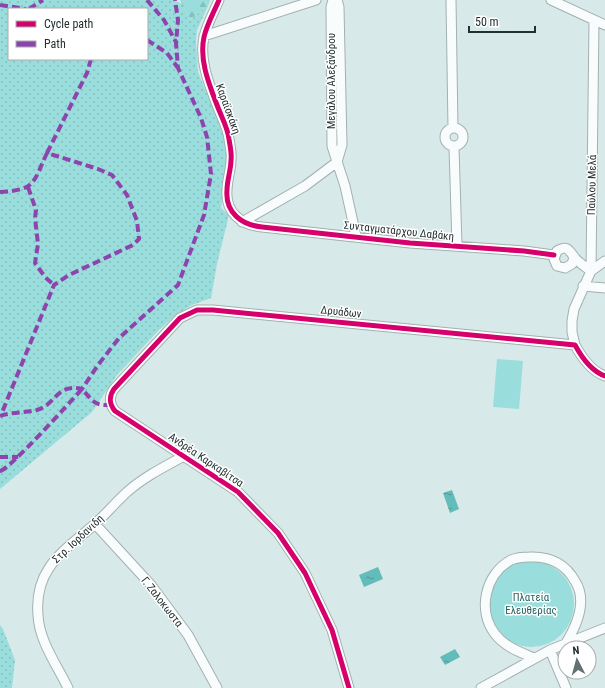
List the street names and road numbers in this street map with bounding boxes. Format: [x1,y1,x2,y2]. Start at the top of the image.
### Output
street label: Μεγάλου Αλεξάνδρου [325,33,338,129]
street label: Καραϊσκάκη [213,82,243,136]
street label: Παύλου Μελά [585,154,599,215]
street label: Συνταγματάρχου Δαβάκη [343,219,455,243]
street label: Δρυάδων [320,303,362,321]
street label: Ανδρέα Καρκαβίτσα [166,430,246,490]
street label: Στρ. Ιορδανιδη [50,512,106,566]
street label: Γ. Ζαλοκωστα [138,574,186,630]

